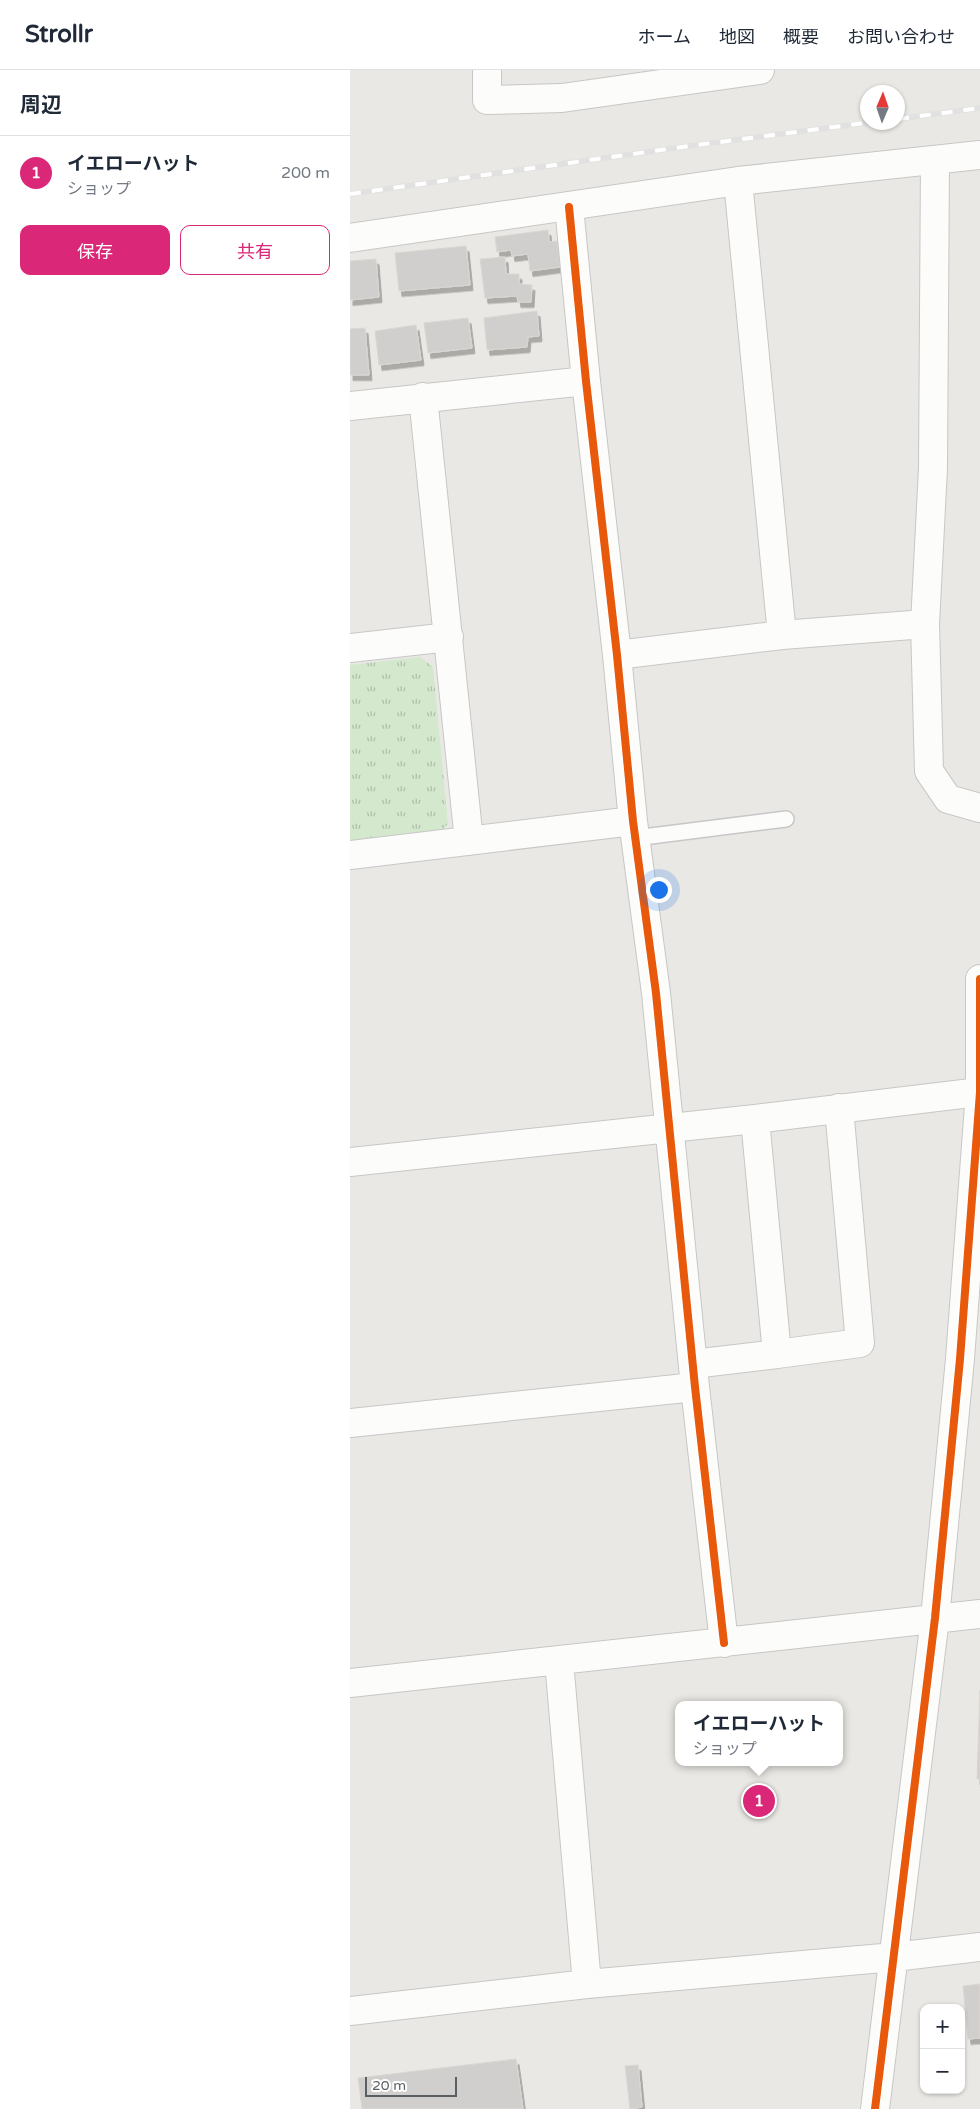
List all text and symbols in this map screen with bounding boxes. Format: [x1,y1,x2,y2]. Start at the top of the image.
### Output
text: Strollr [25,20,93,49]
text: ホーム [638,26,691,48]
text: 地図 [719,26,755,48]
text: 概要 [783,26,819,48]
text: お問い合わせ [847,26,955,48]
north arrow [860,85,905,130]
text: 周辺 [20,93,62,118]
text: イエローハット [67,153,199,175]
text: 1 [31,163,41,183]
text: 200 m [281,163,330,183]
text: ショップ [67,179,131,199]
button: 保存 [20,225,170,275]
button: 共有 [180,225,330,275]
your location [646,877,672,903]
popup [675,1701,843,1766]
text: イエローハット [693,1713,825,1735]
text: ショップ [693,1739,757,1759]
pin: 1 [743,1782,775,1820]
map controls [920,2004,965,2094]
button: + [920,2004,965,2049]
button: − [920,2049,965,2094]
scale bar [365,2074,458,2097]
text: 20 m [372,2077,406,2094]

